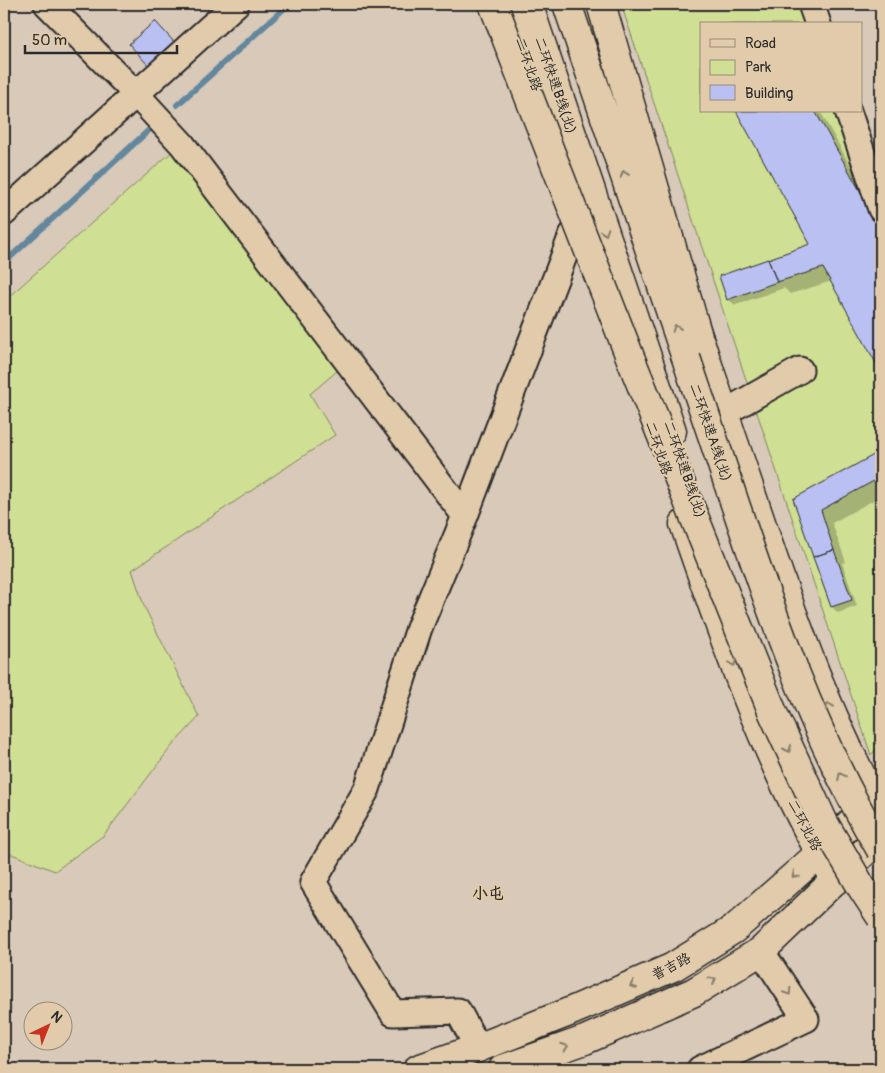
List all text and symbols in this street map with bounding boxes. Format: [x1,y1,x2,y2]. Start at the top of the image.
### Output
scale bar [25,22,178,54]
legend [700,22,862,112]
text: 50 m [32,31,67,50]
street label: 二环快速B线(北) [531,34,580,136]
text: Road [745,34,776,53]
street label: 二环北路 [511,35,546,93]
text: Park [745,58,772,77]
text: Building [745,84,793,103]
one-way arrow [620,171,630,179]
one-way arrow [600,228,610,236]
one-way arrow [672,325,682,333]
street label: 二环快速A线(北) [686,381,735,483]
street label: 二环快速B线(北) [660,418,709,520]
street label: 二环北路 [641,419,676,477]
one-way arrow [727,658,737,667]
one-way arrow [825,702,836,711]
one-way arrow [782,744,793,753]
one-way arrow [837,772,847,781]
street label: 二环北路 [784,797,825,854]
one-way arrow [792,869,801,878]
district label: 小屯 [472,884,504,904]
street label: 普吉路 [649,949,694,984]
one-way arrow [708,977,717,987]
one-way arrow [629,978,638,989]
one-way arrow [782,986,791,995]
north arrow [22,1000,72,1050]
text: N [47,1007,66,1026]
one-way arrow [560,1043,569,1053]

